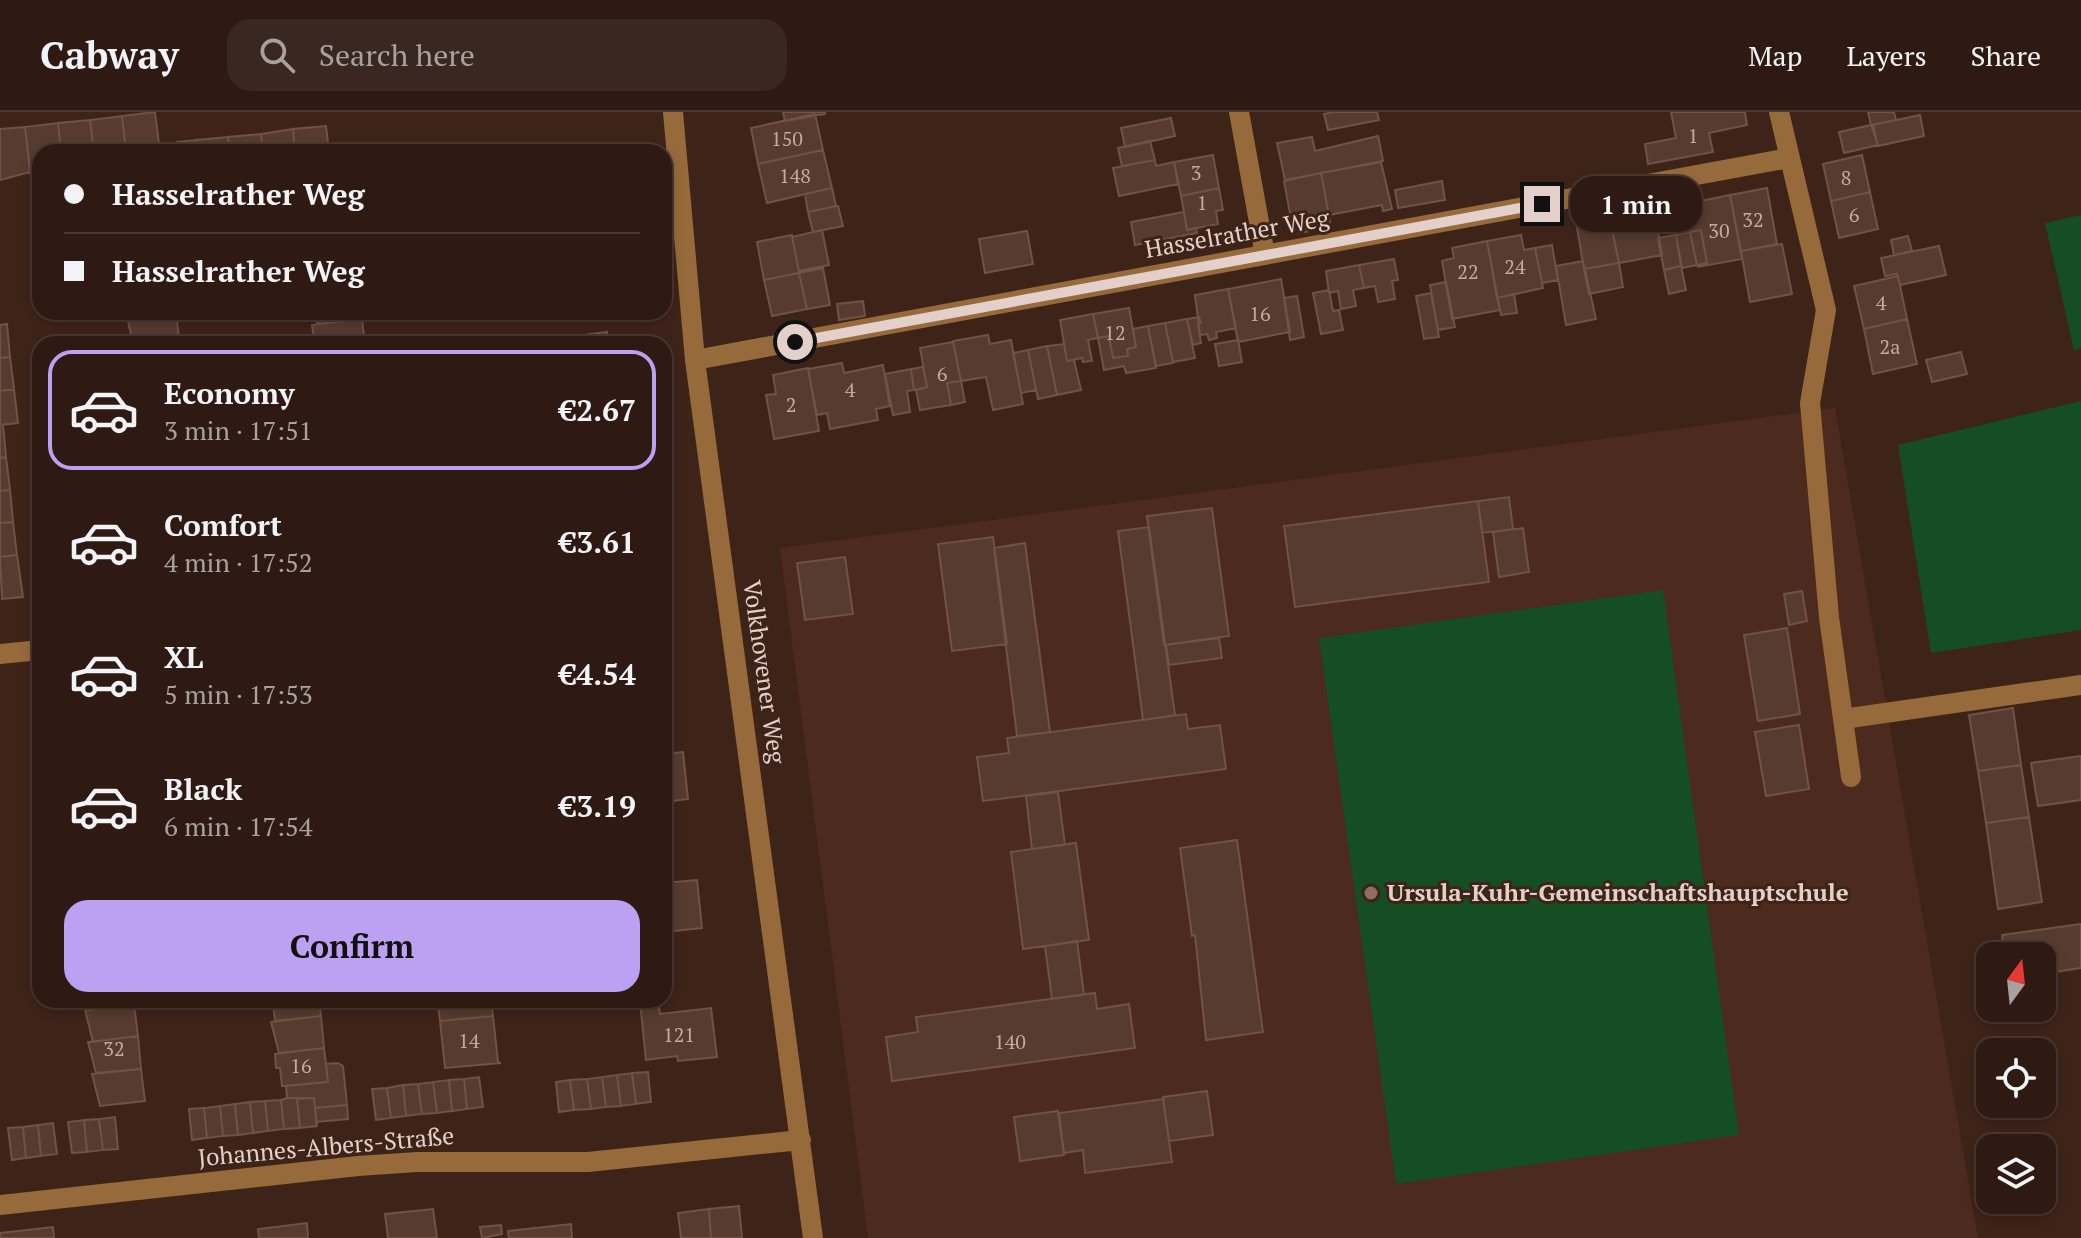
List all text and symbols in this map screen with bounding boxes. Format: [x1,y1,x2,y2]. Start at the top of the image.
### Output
search box [227,19,787,91]
text: Cabway [40,30,179,80]
icon: search [255,33,299,77]
text: Search here [319,35,475,75]
text: Map [1748,37,1802,74]
text: Layers [1846,37,1927,74]
text: Share [1971,37,2041,74]
house number: 1 [1688,122,1698,149]
house number: 150 [771,125,803,152]
house number: 3 [1191,159,1201,186]
house number: 148 [779,162,811,189]
house number: 8 [1841,164,1851,191]
text: Hasselrather Weg [112,174,365,214]
callout: 1 min [1570,176,1702,232]
route end [1524,186,1560,222]
text: 1 min [1600,187,1672,221]
house number: 1 [1197,189,1207,216]
street label: Hasselrather Weg [1142,201,1332,265]
house number: 6 [1849,201,1860,228]
house number: 32 [1742,206,1764,233]
house number: 30 [1708,217,1730,244]
text: Hasselrather Weg [112,251,365,291]
house number: 24 [1504,253,1526,280]
house number: 22 [1457,258,1479,285]
house number: 4 [1876,289,1887,316]
house number: 16 [1249,300,1271,327]
house number: 12 [1104,319,1126,346]
route start [777,324,813,360]
house number: 2a [1880,333,1900,360]
house number: 6 [937,360,948,387]
text: Economy [164,373,295,413]
icon: car [68,374,140,446]
house number: 4 [845,376,856,403]
text: €2.67 [559,390,636,430]
house number: 2 [786,391,796,418]
text: 3 min · 17:51 [164,413,313,447]
text: Comfort [164,505,282,545]
icon: car [68,506,140,578]
text: €3.61 [559,522,636,562]
text: 4 min · 17:52 [164,545,313,579]
street label: Volkhovener Weg [736,578,794,766]
text: XL [164,637,203,677]
icon: car [68,638,140,710]
text: €4.54 [559,654,636,694]
text: 5 min · 17:53 [164,677,313,711]
text: Black [164,769,242,809]
icon: car [68,770,140,842]
text: €3.19 [559,786,636,826]
text: 6 min · 17:54 [164,809,313,843]
place label: Ursula-Kuhr-Gemeinschaftshauptschule [1387,876,1849,908]
marker: Ursula-Kuhr-Gemeinschaftshauptschule [1362,884,1380,902]
button: Confirm [64,900,640,992]
north arrow [1976,942,2056,1022]
map controls [1976,942,2056,1214]
house number: 121 [663,1021,695,1048]
house number: 14 [458,1027,480,1054]
house number: 140 [994,1028,1026,1055]
house number: 32 [103,1035,125,1062]
button: locate [1976,1038,2056,1118]
house number: 16 [290,1052,312,1079]
street label: Johannes-Albers-Straße [197,1119,455,1173]
button: layers [1976,1134,2056,1214]

